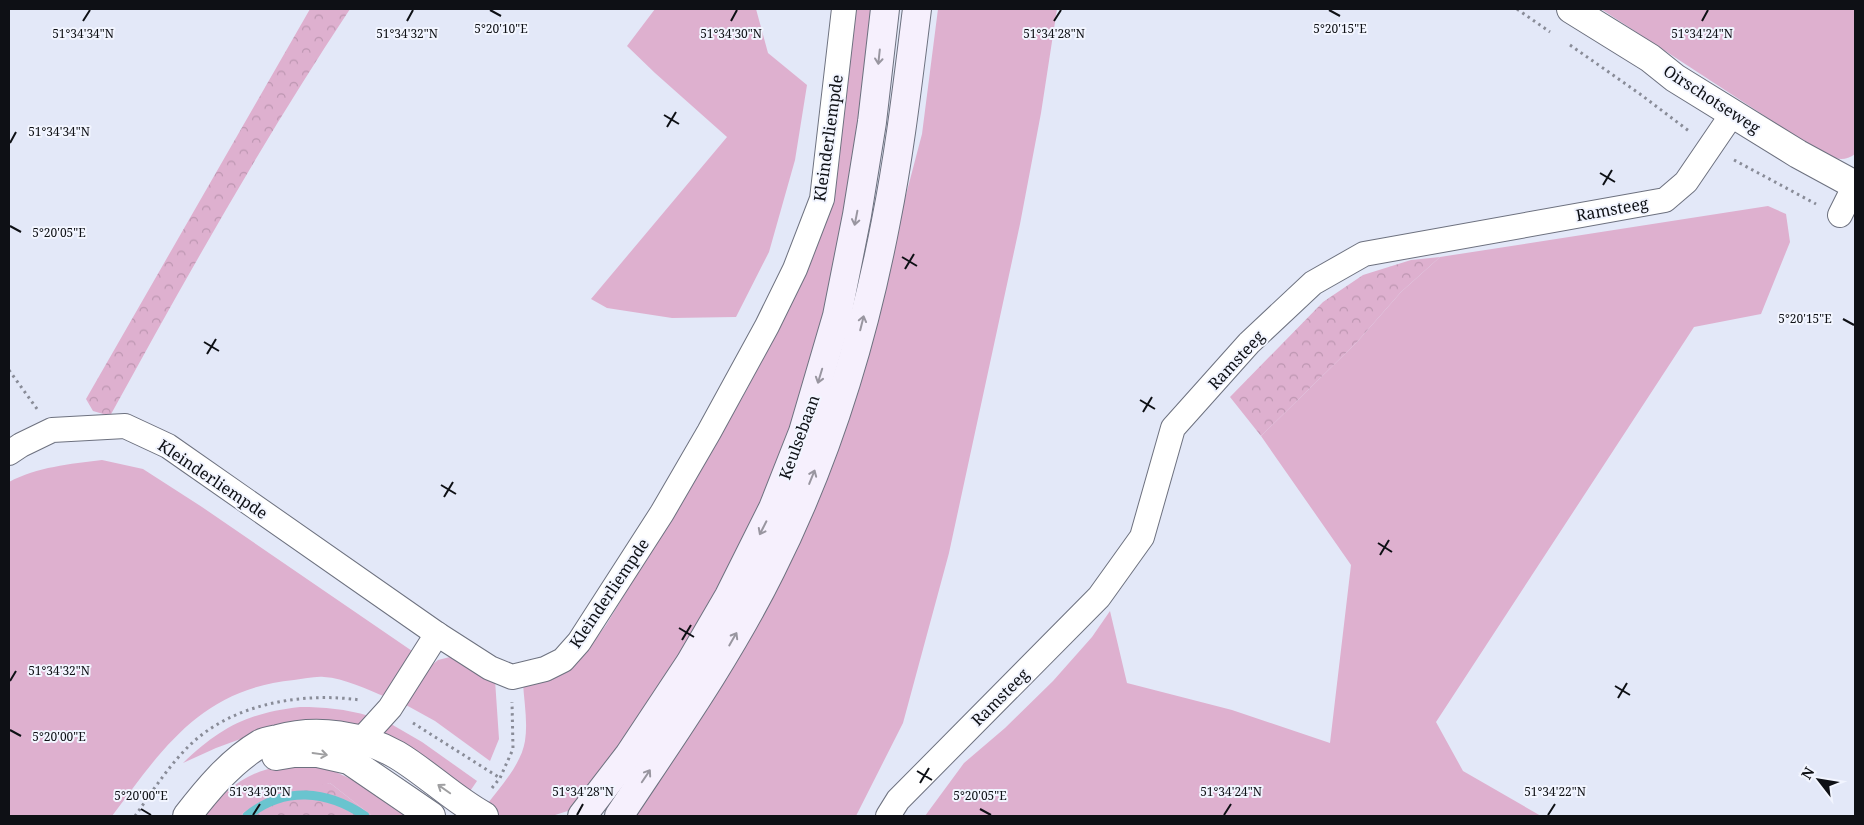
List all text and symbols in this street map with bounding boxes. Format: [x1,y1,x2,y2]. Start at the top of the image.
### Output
text: 5°20'10"E [474,20,528,37]
text: 5°20'15"E [1313,20,1367,37]
text: 51°34'34"N [52,25,114,42]
text: 51°34'32"N [376,25,438,42]
text: 51°34'30"N [700,25,762,42]
text: 51°34'28"N [1023,25,1085,42]
text: 51°34'24"N [1671,25,1733,42]
one-way arrow [874,49,884,65]
street label: Oirschotseweg [1659,59,1765,139]
street label: Kleinderliempde [808,73,848,203]
text: 51°34'34"N [28,123,90,140]
street label: Ramsteeg [1574,192,1650,226]
one-way arrow [851,210,860,226]
text: 5°20'05"E [32,224,86,241]
text: 5°20'15"E [1778,310,1832,327]
one-way arrow [858,315,867,331]
street label: Ramsteeg [1203,325,1269,394]
one-way arrow [815,368,825,384]
street label: Keulsebaan [774,392,824,482]
street label: Kleinderliempde [154,434,272,524]
one-way arrow [808,470,817,485]
one-way arrow [758,520,767,535]
street label: Kleinderliempde [564,534,654,652]
one-way arrow [728,631,738,646]
text: 51°34'32"N [28,662,90,679]
street label: Ramsteeg [966,663,1034,731]
text: 5°20'00"E [32,728,86,745]
one-way arrow [312,749,328,759]
north arrow [1794,755,1844,805]
text: N [1796,763,1818,783]
one-way arrow [641,769,651,783]
text: 51°34'30"N [229,783,291,800]
text: 51°34'28"N [552,783,614,800]
text: 51°34'24"N [1200,783,1262,800]
text: 51°34'22"N [1524,783,1586,800]
one-way arrow [437,784,451,794]
text: 5°20'00"E [114,787,168,804]
text: 5°20'05"E [953,787,1007,804]

